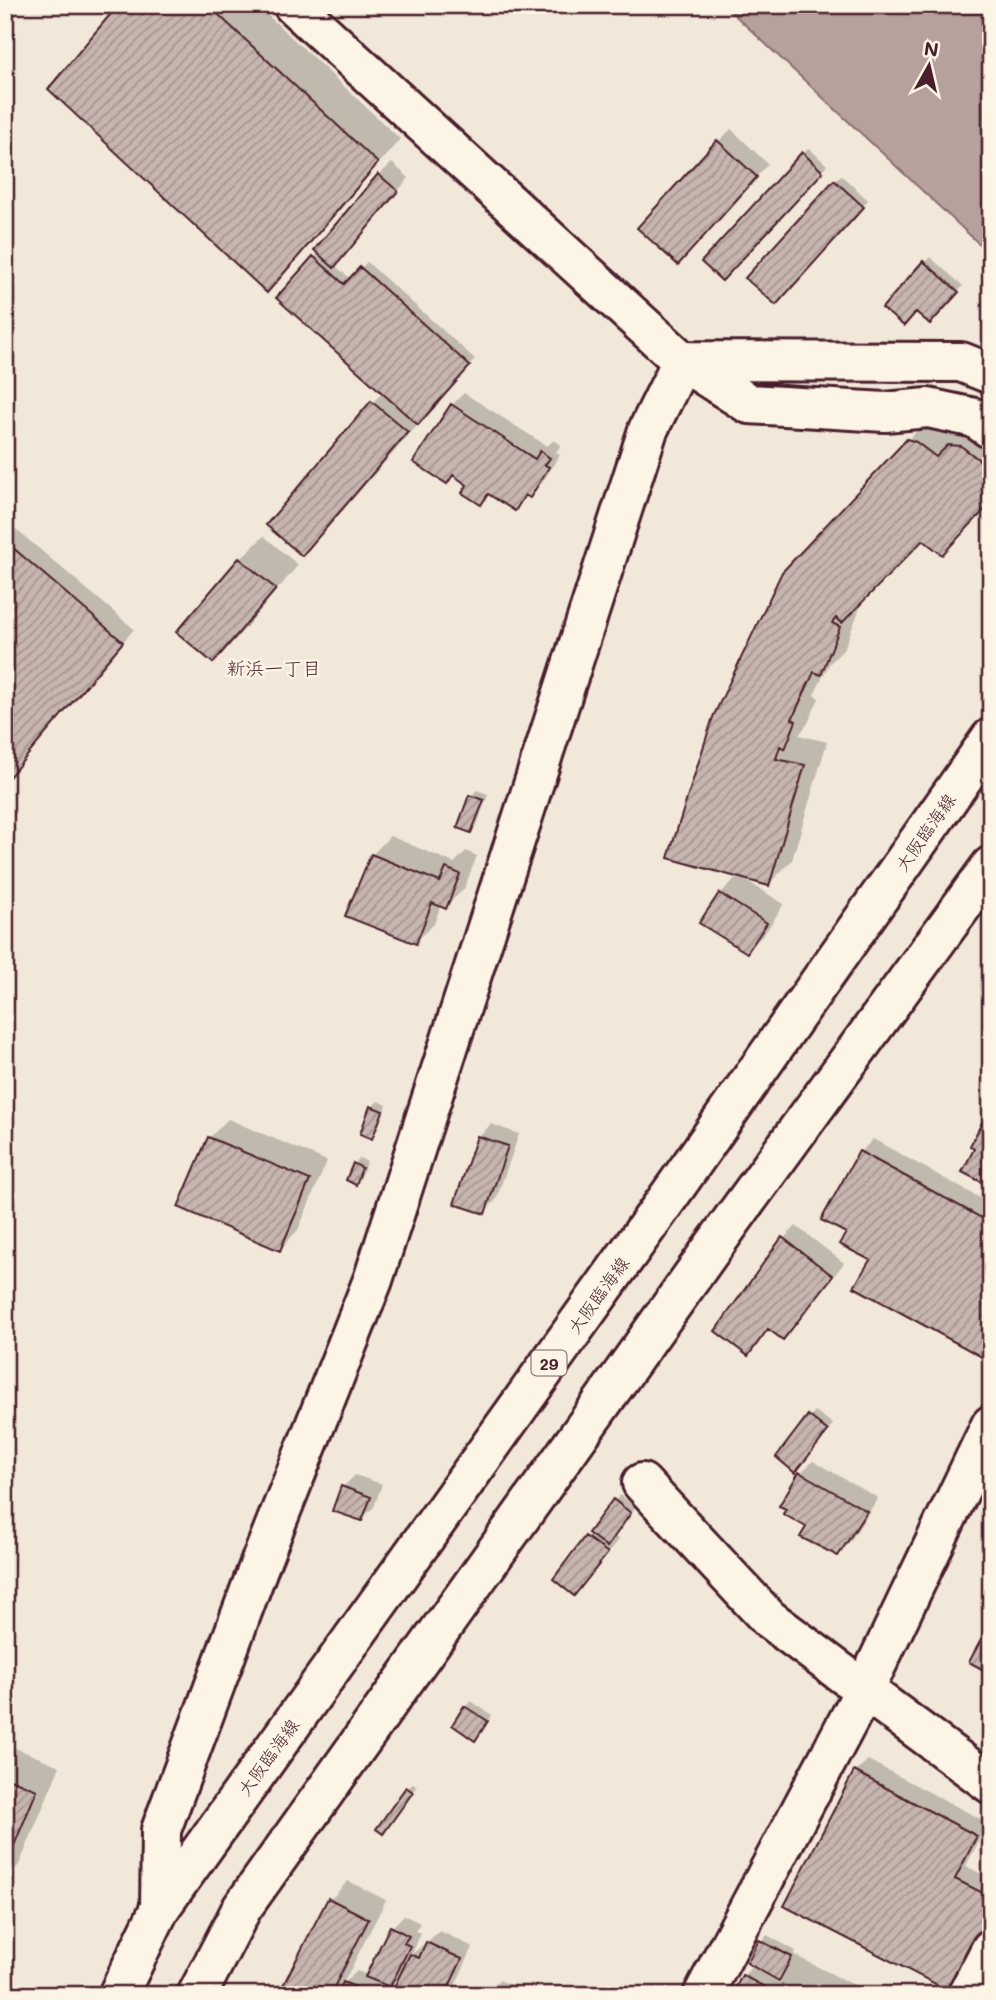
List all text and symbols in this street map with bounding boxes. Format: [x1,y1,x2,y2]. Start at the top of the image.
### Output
north arrow [894,32,964,102]
text: N [923,35,940,62]
district label: 新浜一丁目 [226,655,322,680]
street label: 大阪臨海線 [889,788,961,876]
street label: 大阪臨海線 [562,1252,634,1338]
road number: 29 [532,1350,566,1376]
street label: 大阪臨海線 [232,1714,304,1800]

